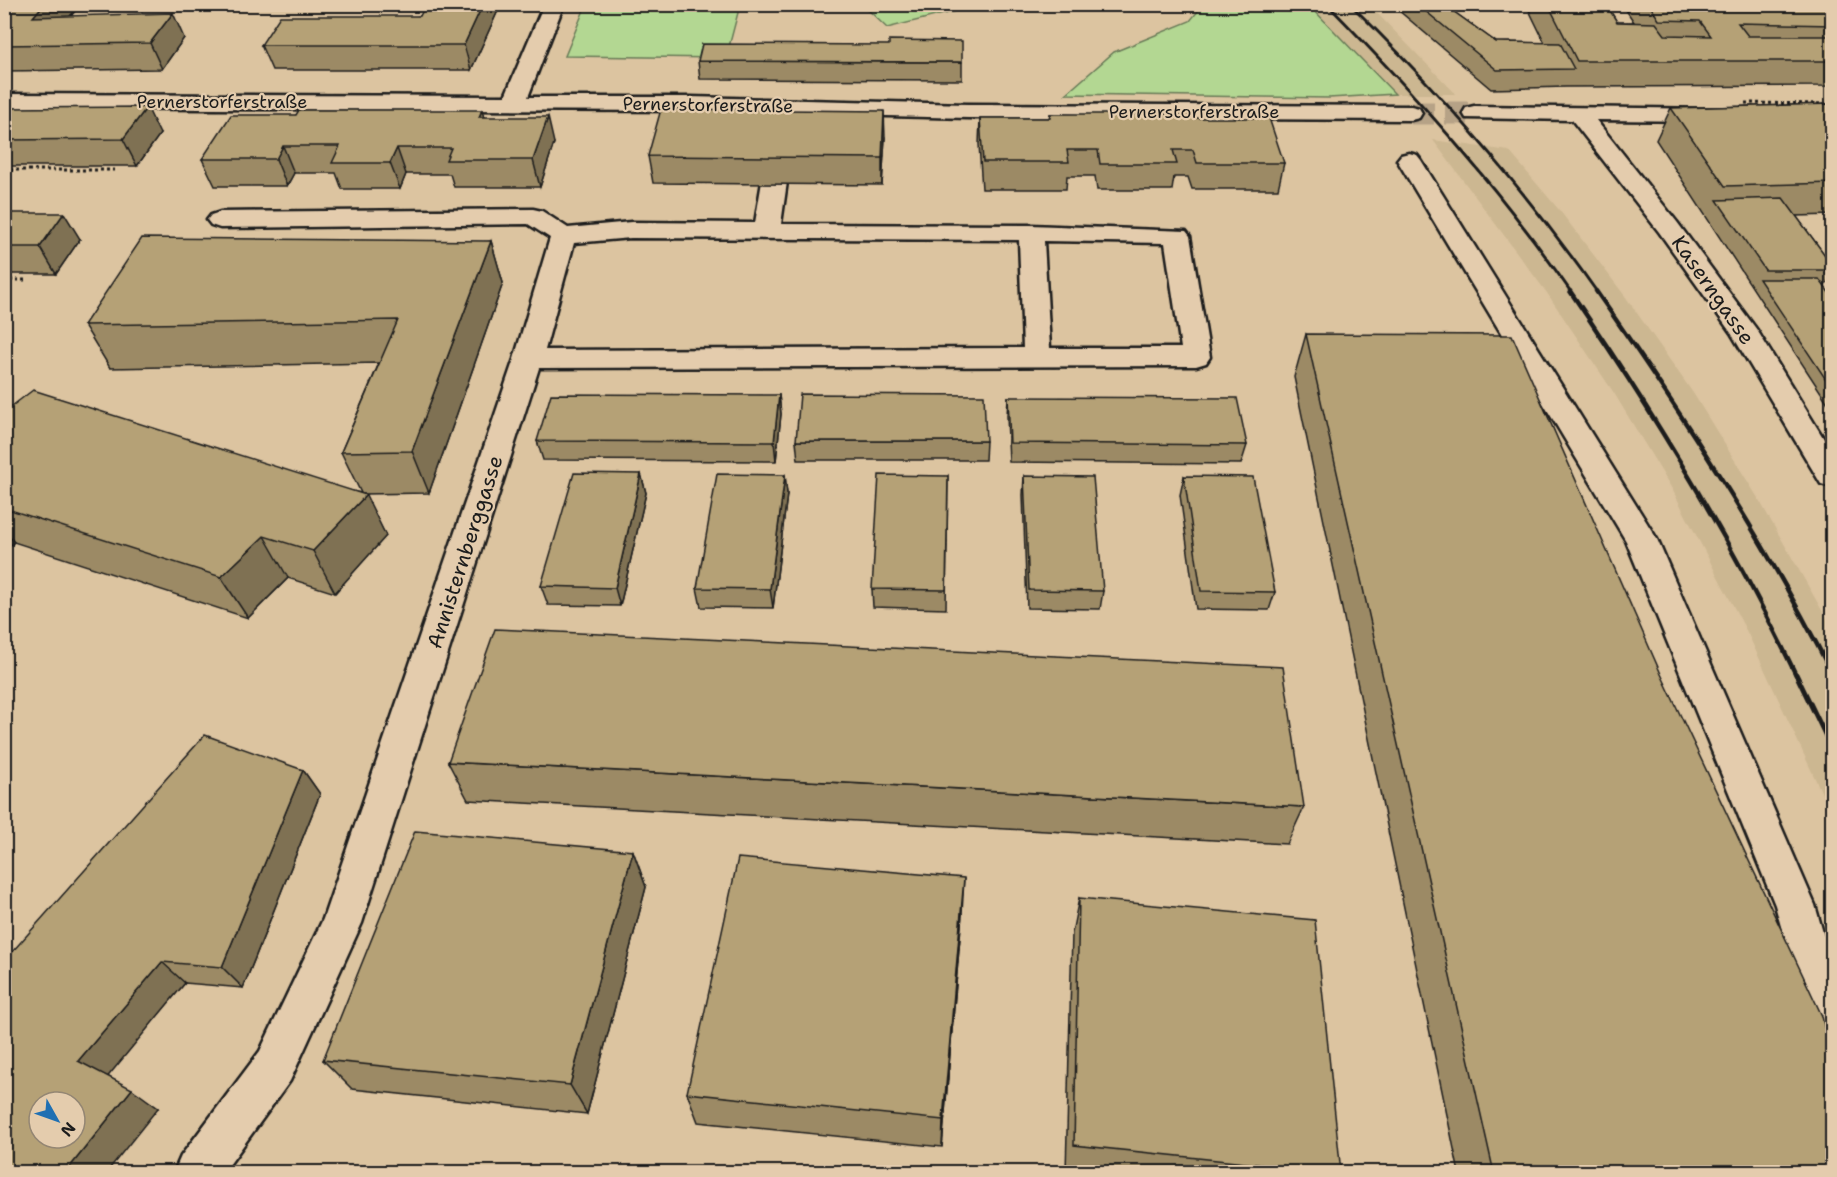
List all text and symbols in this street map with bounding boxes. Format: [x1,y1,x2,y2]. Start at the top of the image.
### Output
street label: Pernerstorferstraße [137,90,307,114]
street label: Pernerstorferstraße [622,92,794,118]
street label: Pernerstorferstraße [1109,100,1279,124]
street label: Kaserngasse [1665,230,1761,350]
street label: Annisternberggasse [421,452,509,652]
north arrow [27,1090,87,1150]
text: N [56,1118,80,1141]

